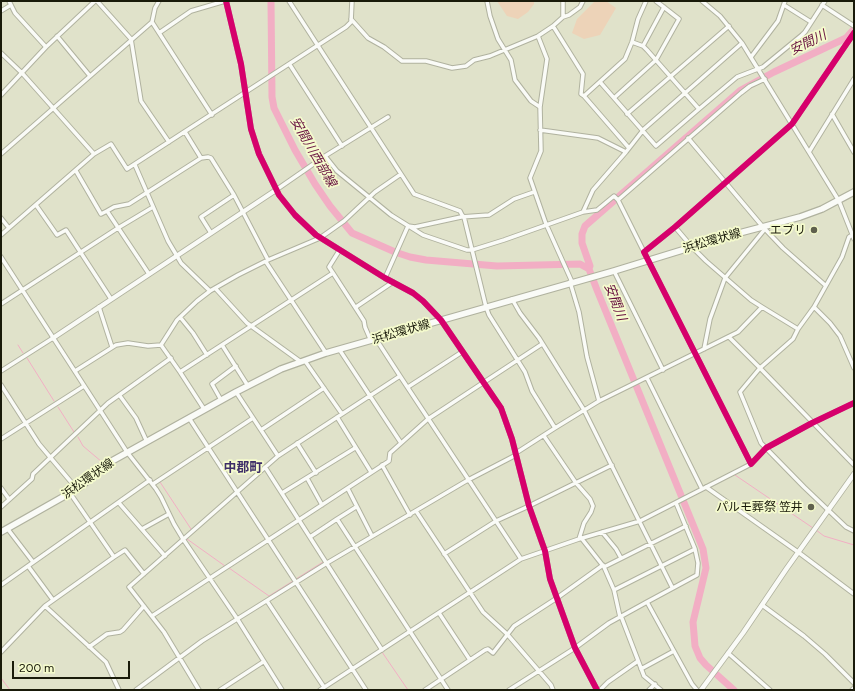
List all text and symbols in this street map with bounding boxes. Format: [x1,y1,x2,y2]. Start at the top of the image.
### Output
water label: 安間川 [787,27,829,59]
water label: 安間川西部線 [287,114,339,190]
place label: エブリ [770,223,806,237]
marker: エブリ [809,225,819,235]
street label: 浜松環状線 [681,226,743,256]
water label: 安間川 [601,281,629,323]
street label: 浜松環状線 [370,317,432,347]
street label: 浜松環状線 [59,456,117,502]
district label: 中郡町 [224,460,262,476]
place label: パルモ葬祭 笠井 [716,500,803,514]
marker: パルモ葬祭 笠井 [806,502,816,512]
scale bar [14,653,132,679]
text: 200 m [19,661,54,675]

